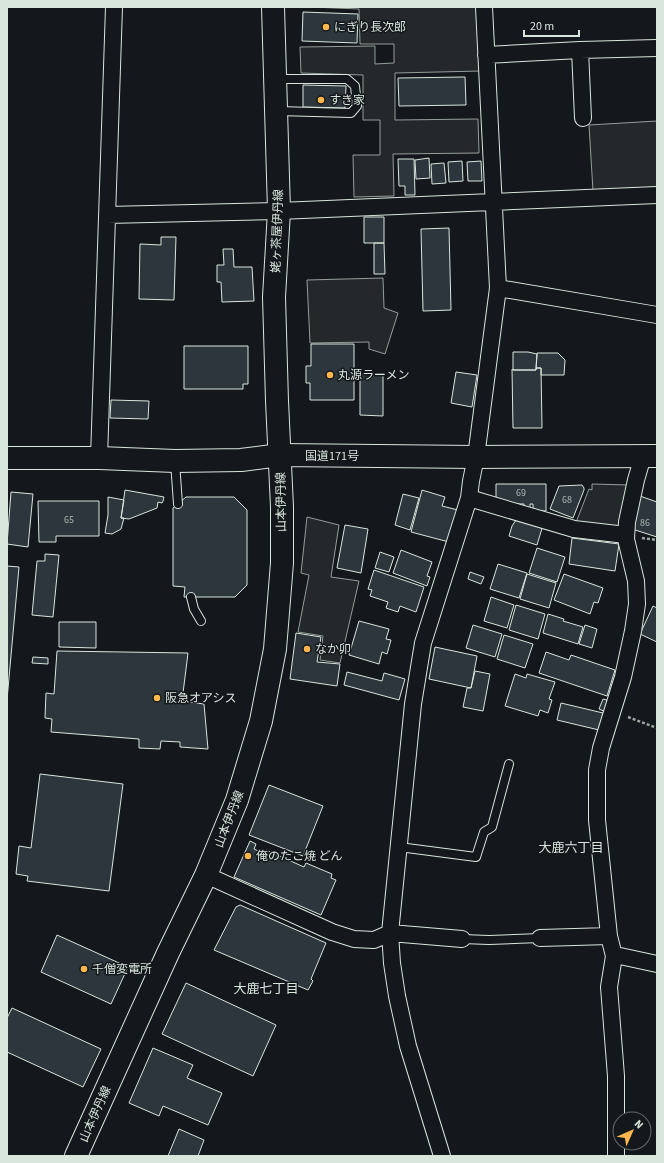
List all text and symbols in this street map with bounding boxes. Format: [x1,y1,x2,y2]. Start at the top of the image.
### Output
scale bar [524,12,579,38]
text: 20 m [530,18,554,35]
place label: にぎり長次郎 [334,19,406,36]
marker: にぎり長次郎 [321,22,331,32]
place label: すき家 [329,92,365,109]
marker: すき家 [316,95,326,105]
street label: 姥ヶ茶屋伊丹線 [268,189,287,273]
place label: 丸源ラーメン [338,367,410,384]
marker: 丸源ラーメン [325,370,335,380]
street label: 国道171号 [305,448,359,465]
street label: 山本伊丹線 [272,472,291,532]
house number: 69 [516,486,526,500]
house number: 68 [562,493,572,507]
house number: 65 [64,513,74,527]
house number: 86 [640,516,650,530]
place label: なか卯 [315,641,351,658]
marker: なか卯 [302,644,312,654]
place label: 阪急オアシス [165,690,237,707]
marker: 阪急オアシス [152,693,162,703]
street label: 山本伊丹線 [211,788,248,850]
district label: 大鹿六丁目 [538,839,604,857]
place label: 俺のたこ焼 どん [256,848,342,865]
marker: 俺のたこ焼 どん [243,851,253,861]
place label: 千僧変電所 [92,961,152,978]
marker: 千僧変電所 [79,964,89,974]
district label: 大鹿七丁目 [233,980,299,998]
street label: 山本伊丹線 [75,1083,115,1145]
north arrow [612,1111,652,1151]
text: N [631,1116,647,1132]

